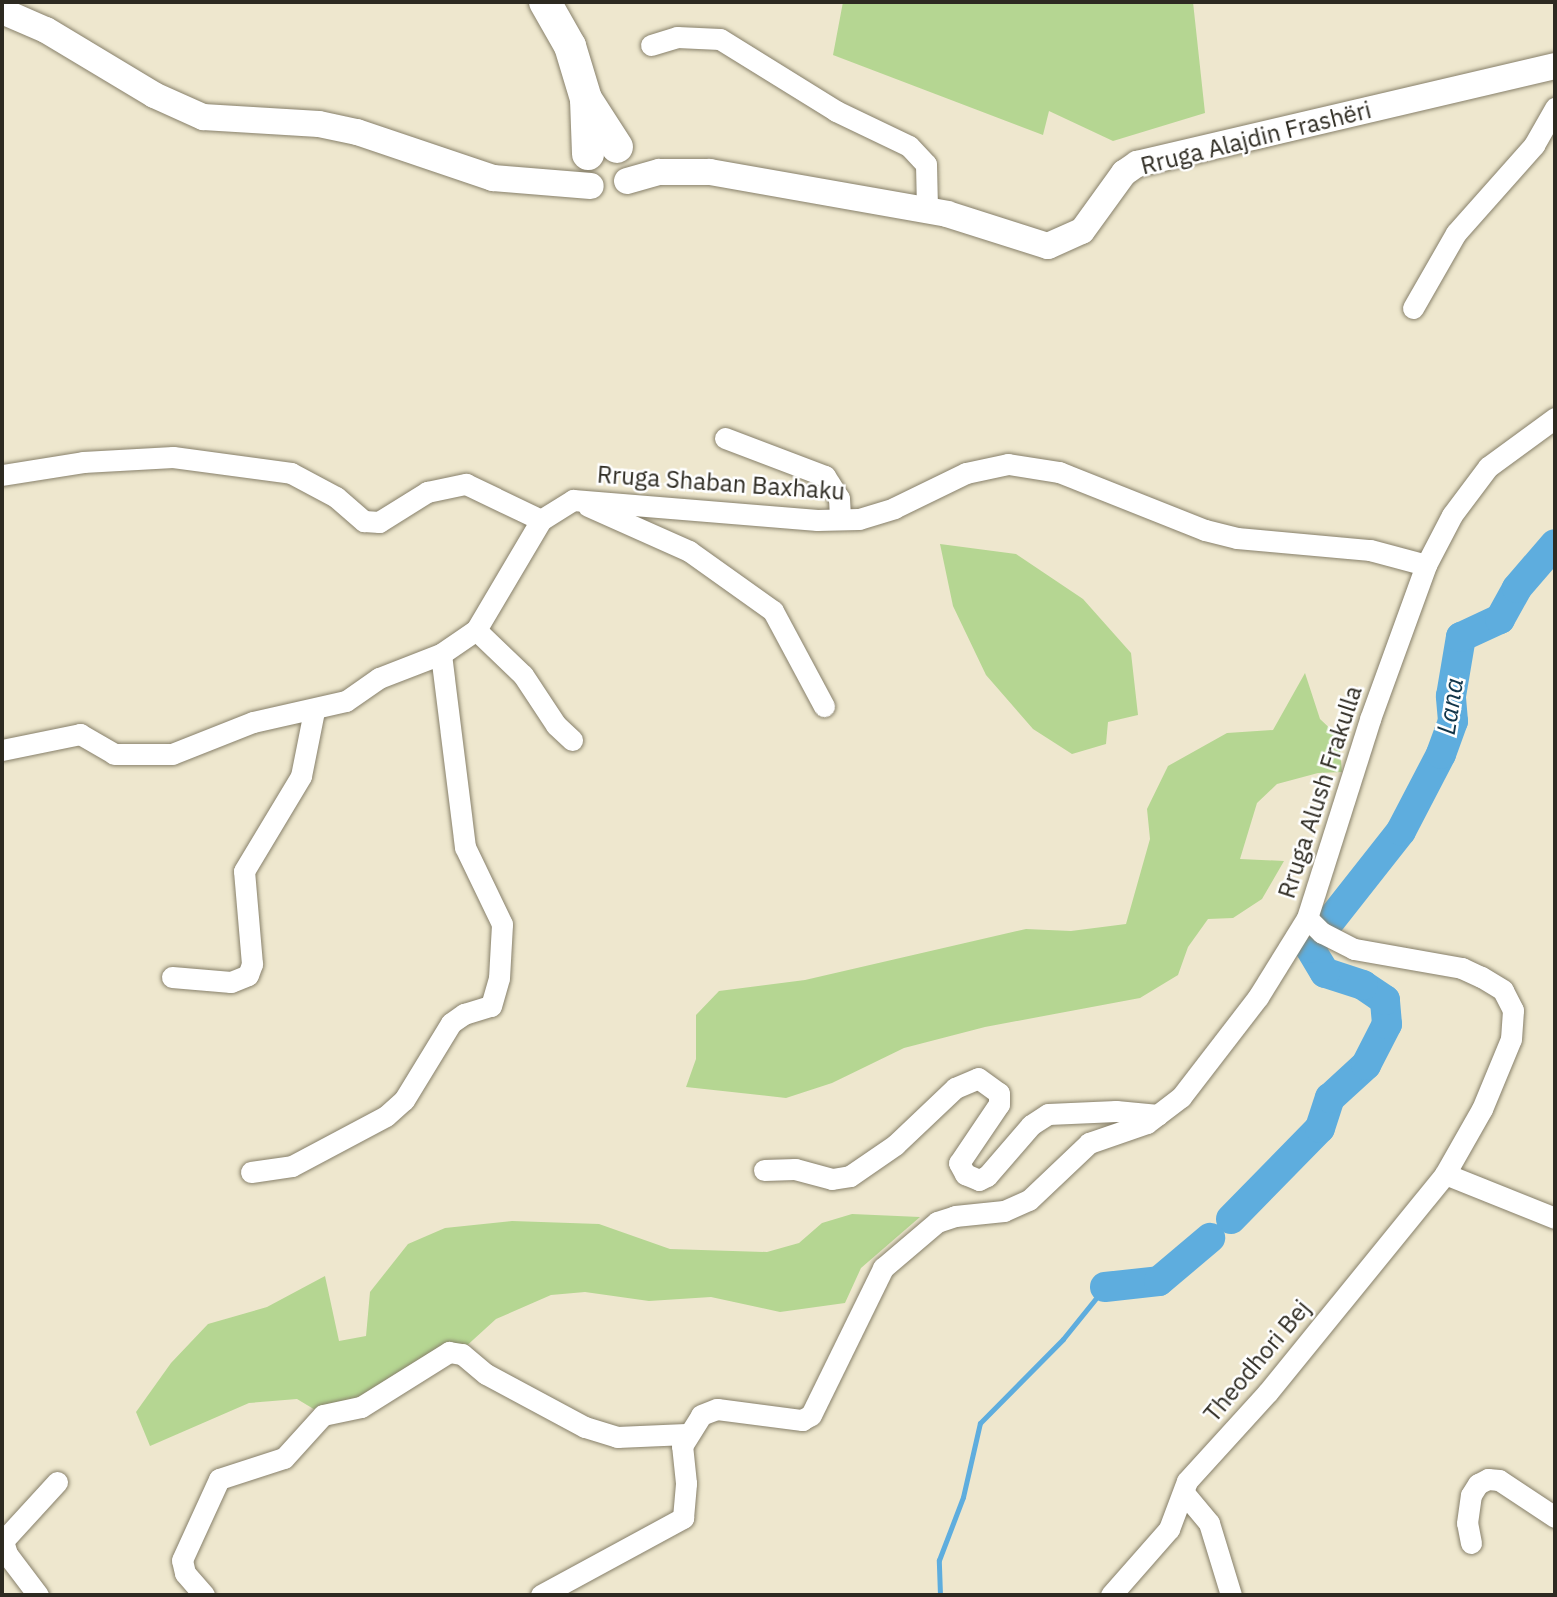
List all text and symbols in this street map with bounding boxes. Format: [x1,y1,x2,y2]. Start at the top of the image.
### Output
street label: Rruga Alajdin Frashëri [1138,95,1374,181]
street label: Rruga Shaban Baxhaku [596,460,846,506]
water label: Lana [1430,675,1470,737]
street label: Rruga Alush Frakulla [1272,682,1368,902]
street label: Theodhori Bej [1198,1294,1316,1428]

